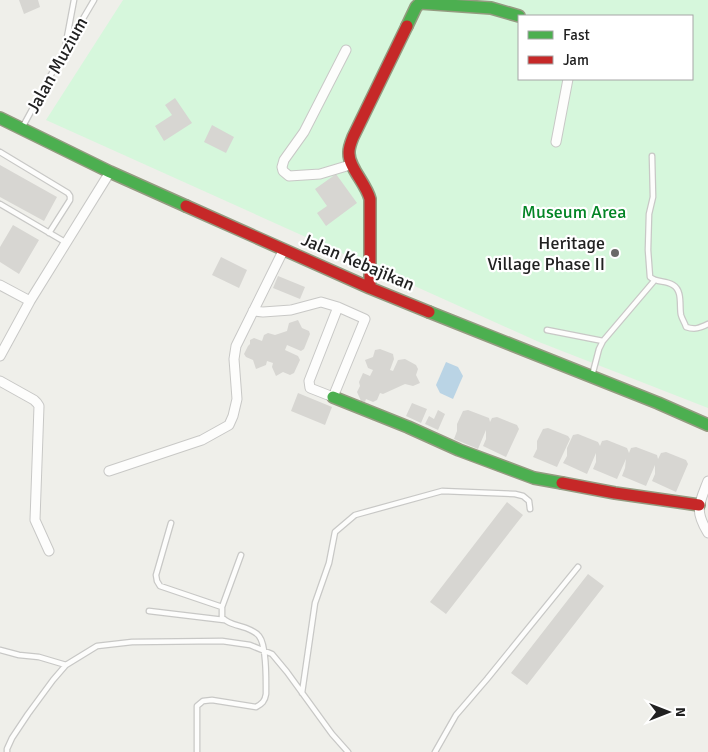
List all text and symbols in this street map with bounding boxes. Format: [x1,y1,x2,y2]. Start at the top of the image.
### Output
street label: Jalan Muzium [22,13,92,117]
legend [518,15,693,80]
text: Fast [563,26,590,44]
text: Jam [563,51,589,69]
park label: Museum Area [522,201,626,223]
street label: Jalan Kebajikan [298,228,418,296]
place label: Heritage Village Phase II [487,232,605,275]
marker: Heritage Village Phase II [609,247,621,259]
north arrow [643,687,693,737]
text: N [672,707,689,717]

